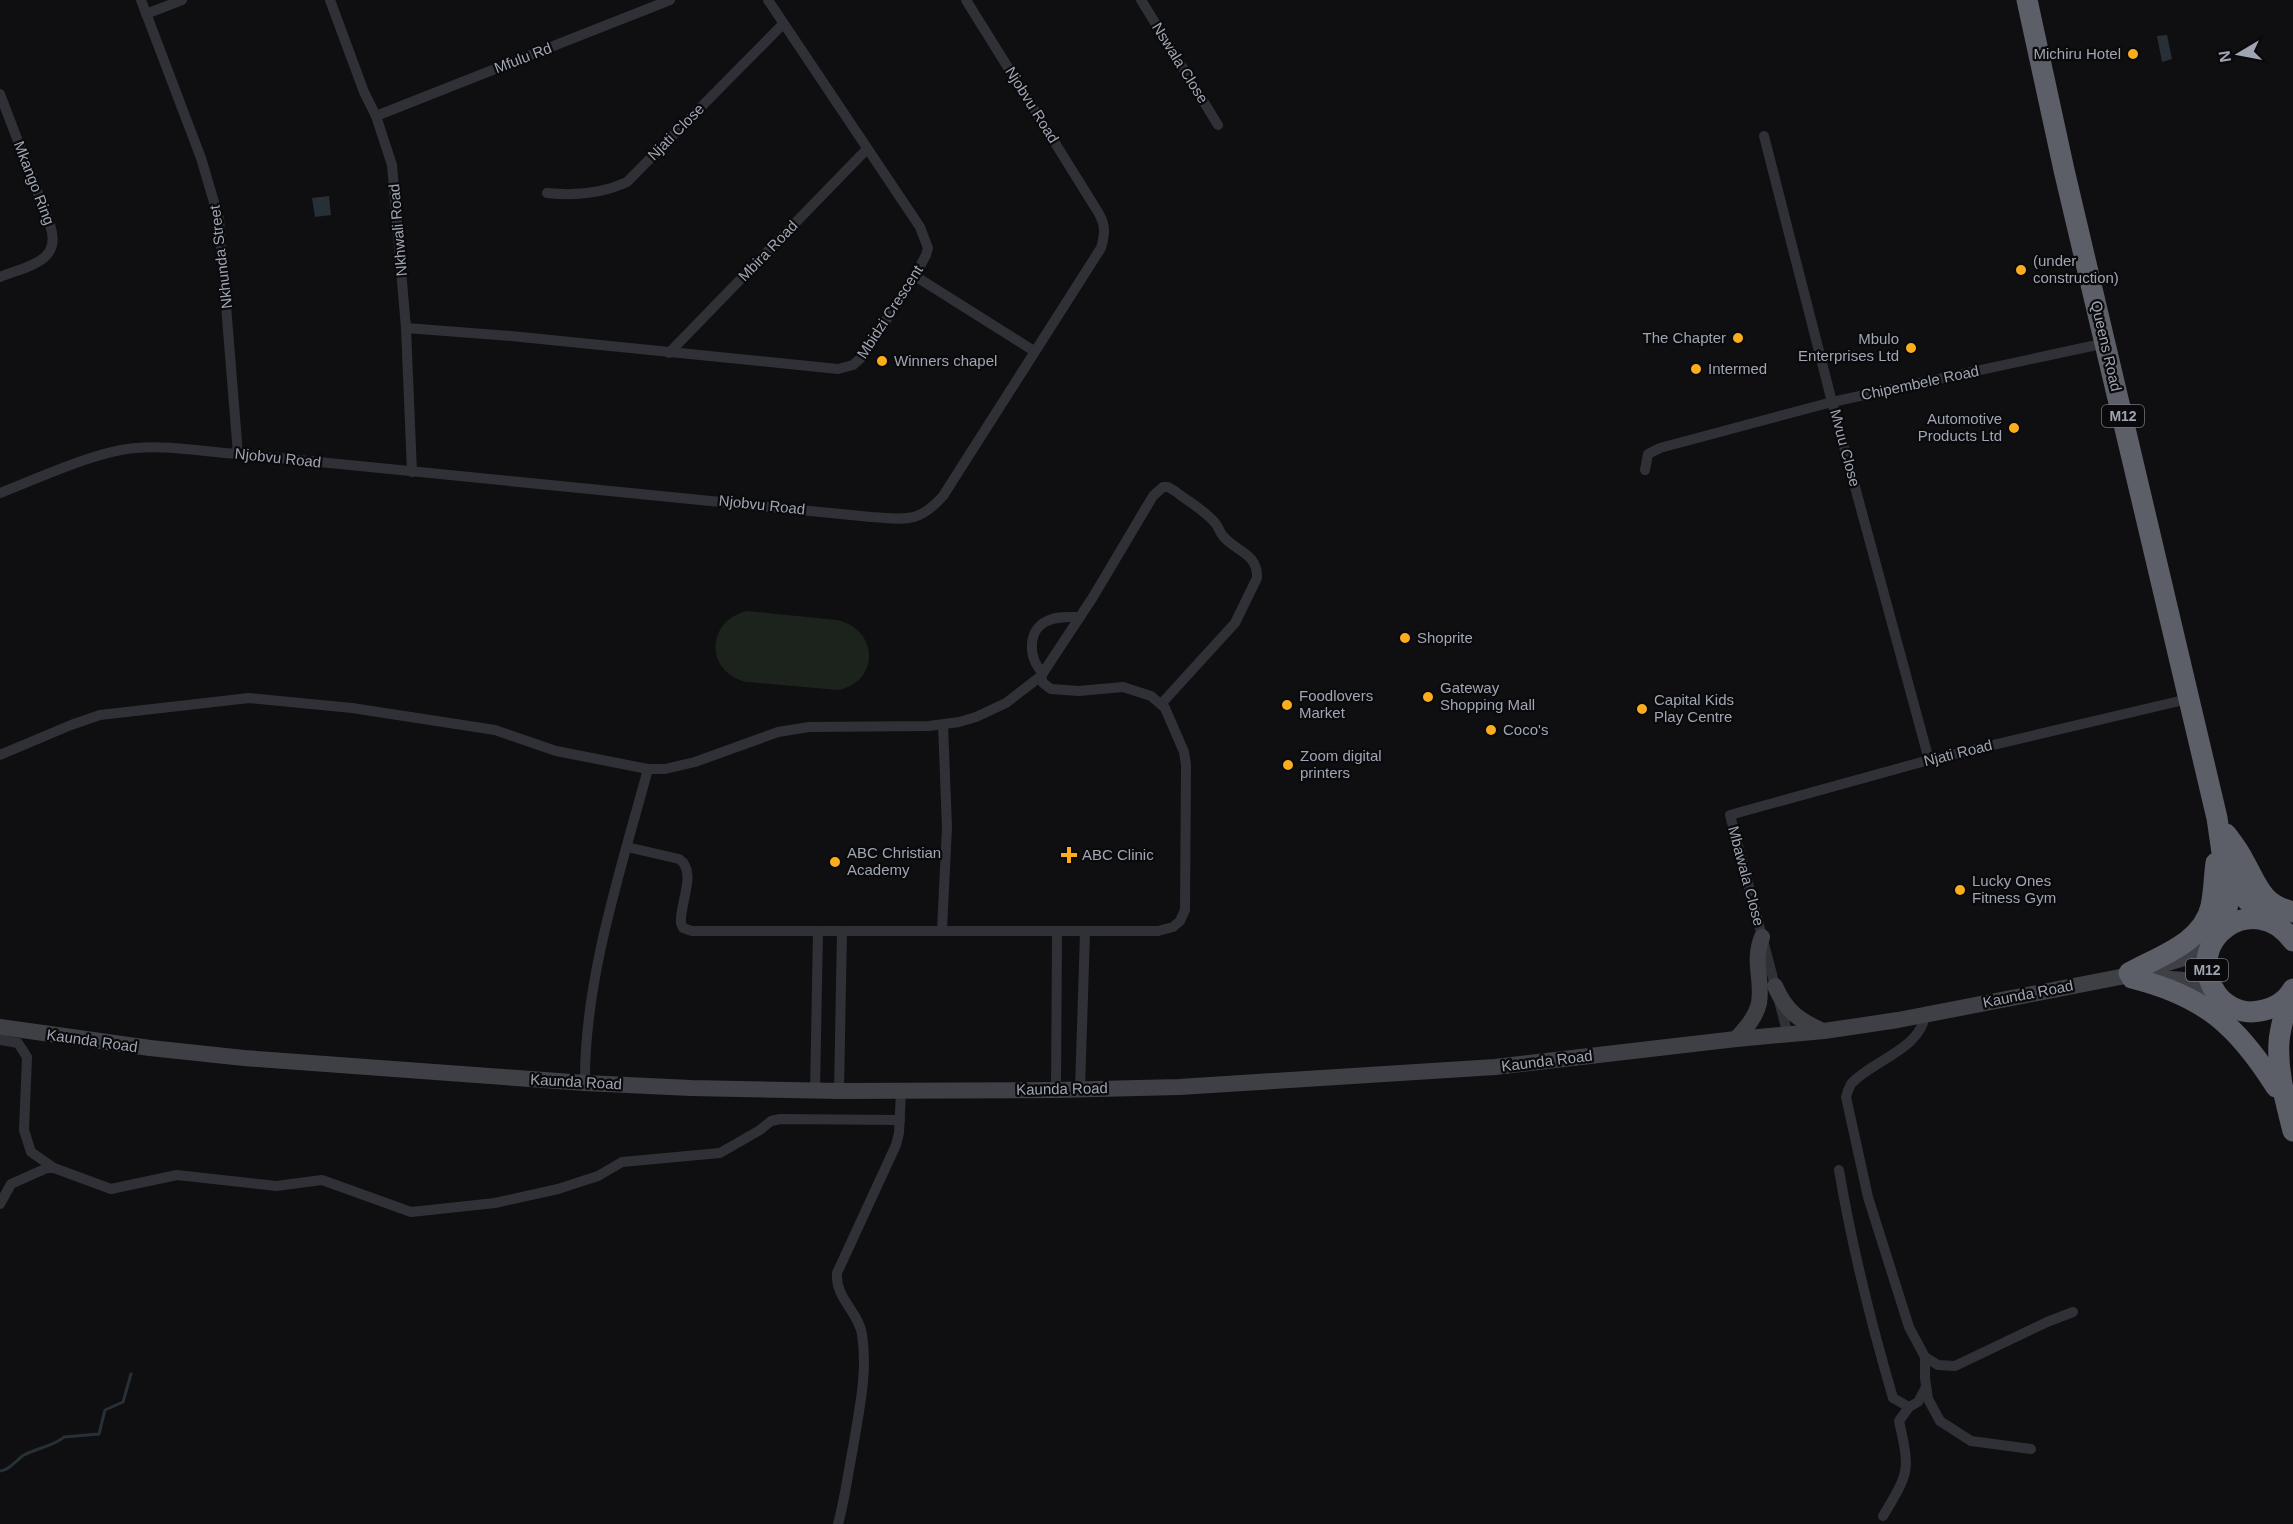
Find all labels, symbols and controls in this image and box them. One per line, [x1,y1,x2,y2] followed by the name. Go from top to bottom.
[1149,19,1212,106] street label: Nswala Close
[2209,24,2269,84] north arrow
[492,39,554,76] street label: Mfulu Rd
[2033,45,2121,62] place label: Michiru Hotel
[2126,47,2140,61] marker: Michiru Hotel
[2215,49,2234,64] text: N
[1002,63,1063,146] street label: Njobvu Road
[644,100,707,163] street label: Njati Close
[11,139,58,227] street label: Mkango Ring
[385,183,410,277] street label: Nkhwali Road
[206,203,235,310] street label: Nkhunda Street
[735,217,801,284] street label: Mbira Road
[2033,252,2119,286] place label: (under construction)
[853,261,926,361] street label: Mbidzi Crescent
[2014,263,2028,277] marker: (under construction)
[2088,299,2125,393] street label: Queens Road
[1643,329,1726,346] place label: The Chapter
[1798,330,1899,364] place label: Mbulo Enterprises Ltd
[1731,331,1745,345] marker: The Chapter
[1904,341,1918,355] marker: Mbulo Enterprises Ltd
[894,352,997,369] place label: Winners chapel
[875,354,889,368] marker: Winners chapel
[1708,360,1767,377] place label: Intermed
[1689,362,1703,376] marker: Intermed
[1859,362,1980,403] street label: Chipembele Road
[2102,405,2144,427] road number: M12
[1827,407,1864,488] street label: Mvuu Close
[1918,410,2002,444] place label: Automotive Products Ltd
[2007,421,2021,435] marker: Automotive Products Ltd
[234,445,322,470] street label: Njobvu Road
[718,492,806,517] street label: Njobvu Road
[1417,629,1473,646] place label: Shoprite
[1398,631,1412,645] marker: Shoprite
[1440,679,1535,713] place label: Gateway Shopping Mall
[1299,687,1373,721] place label: Foodlovers Market
[1421,690,1435,704] marker: Gateway Shopping Mall
[1654,691,1734,725] place label: Capital Kids Play Centre
[1280,698,1294,712] marker: Foodlovers Market
[1635,702,1649,716] marker: Capital Kids Play Centre
[1503,721,1548,738] place label: Coco's
[1484,723,1498,737] marker: Coco's
[1922,736,1994,769] street label: Njati Road
[1300,747,1382,781] place label: Zoom digital printers
[1281,758,1295,772] marker: Zoom digital printers
[1725,824,1768,928] street label: Mbawala Close
[847,844,941,878] place label: ABC Christian Academy
[1060,846,1078,864] marker: ABC Clinic
[1082,846,1154,863] place label: ABC Clinic
[828,855,842,869] marker: ABC Christian Academy
[1972,872,2056,906] place label: Lucky Ones Fitness Gym
[1953,883,1967,897] marker: Lucky Ones Fitness Gym
[2186,959,2228,981] road number: M12
[1981,976,2075,1011] street label: Kaunda Road
[45,1026,139,1055] street label: Kaunda Road
[1500,1046,1594,1075] street label: Kaunda Road
[530,1071,622,1092] street label: Kaunda Road
[1016,1079,1108,1098] street label: Kaunda Road

